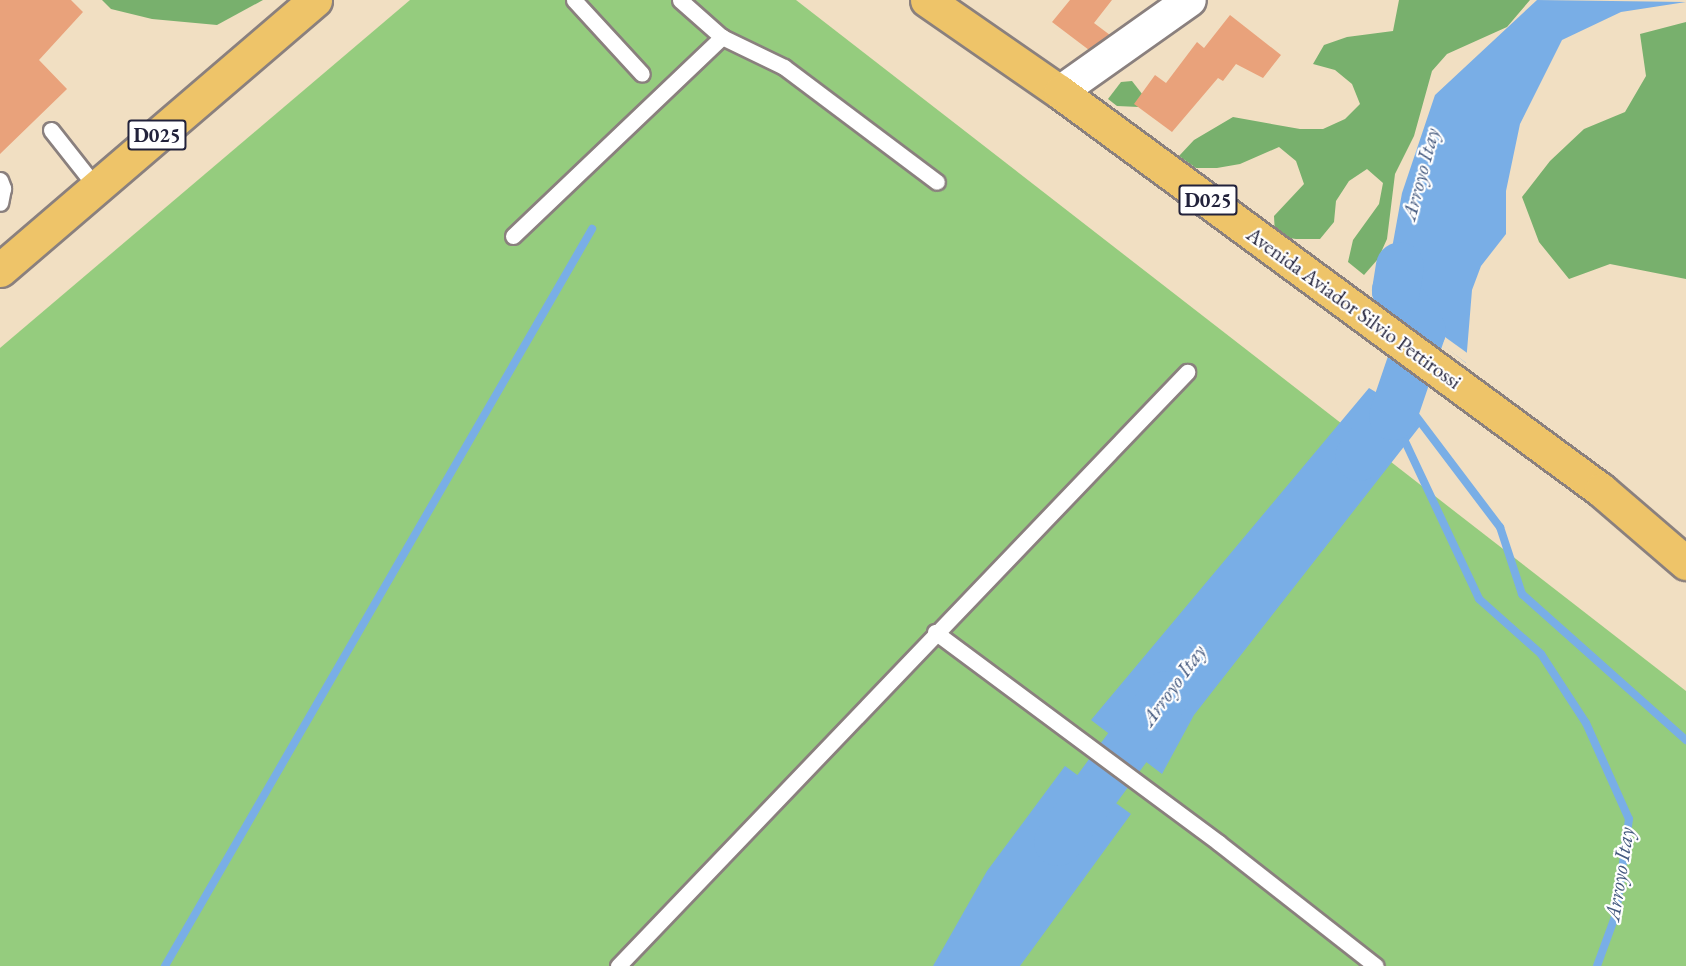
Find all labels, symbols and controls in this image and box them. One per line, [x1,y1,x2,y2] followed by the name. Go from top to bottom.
[127,118,187,152] road number: D025
[1395,125,1445,223] water label: Arroyo Itay
[1178,183,1238,217] road number: D025
[1242,222,1466,394] street label: Avenida Aviador Silvio Pettirossi
[1135,639,1211,731] water label: Arroyo Itay
[1599,825,1639,923] water label: Arroyo Itay

